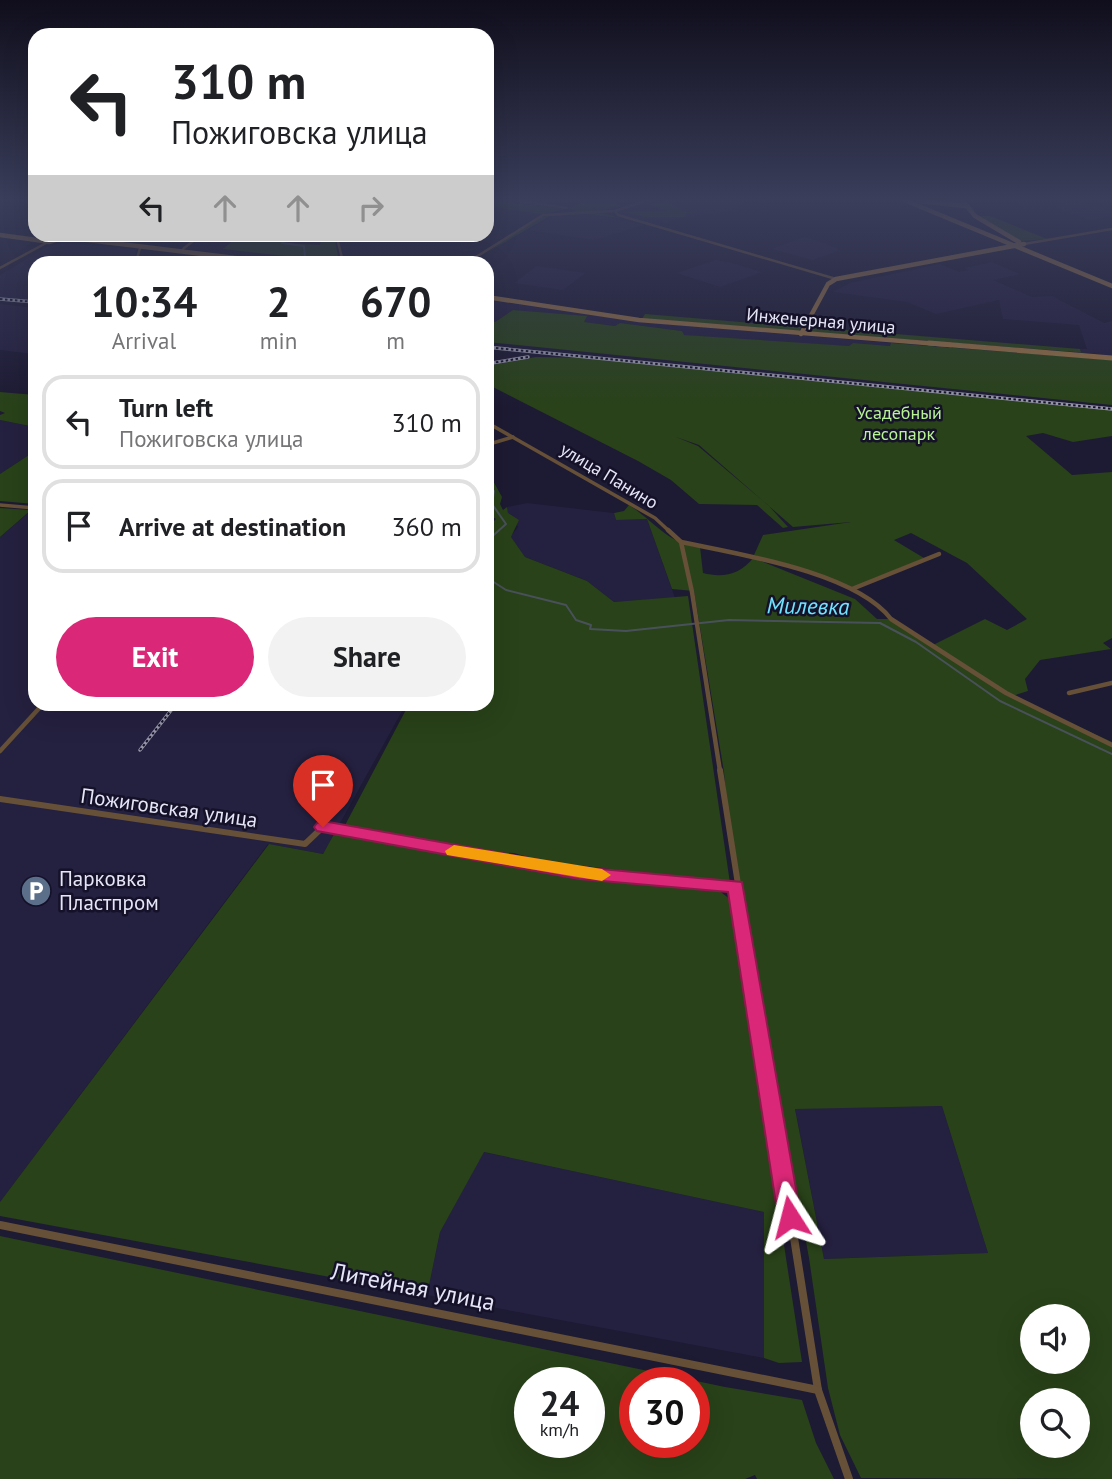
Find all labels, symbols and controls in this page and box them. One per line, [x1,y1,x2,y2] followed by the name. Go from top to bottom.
[171,49,306,113] text: 310 m
[56,56,147,147] icon: left
[171,111,428,153] text: Пожиговска улица
[133,189,171,227] icon: left
[206,189,244,227] icon: ahead
[279,189,317,227] icon: ahead
[352,189,390,227] icon: right
[91,274,197,329] text: 10:34
[267,274,290,329] text: 2
[360,274,431,329] text: 670
[746,303,896,338] street label: Инженерная улица
[112,326,176,355] text: Arrival
[260,326,297,355] text: min
[386,326,405,355] text: m
[119,391,213,424] text: Turn left
[856,401,942,445] park label: Усадебный лесопарк
[60,403,98,441] icon: left
[391,406,462,439] text: 310 m
[119,424,303,453] text: Пожиговска улица
[556,437,662,514] street label: улица Панино
[60,507,98,545] icon: arrive
[119,510,346,543] text: Arrive at destination
[391,510,462,543] text: 360 m
[766,590,850,621] water label: Милевка
[56,617,254,697] button: Exit
[268,617,466,697] button: Share
[293,755,353,827] pin
[304,766,342,804] icon: arrive
[79,782,259,833] street label: Пожиговская улица
[59,865,159,916] place label: Парковка Пластпром
[19,874,53,908] parking icon: Парковка Пластпром
[753,1180,827,1254] position arrow
[328,1255,498,1318] street label: Литейная улица
[1020,1304,1090,1458] map controls
[1020,1304,1090,1374] button: sound
[619,1367,710,1458] speed limit sign: 30
[540,1380,579,1426] text: 24
[1020,1388,1090,1458] button: search
[540,1418,579,1441] text: km/h

